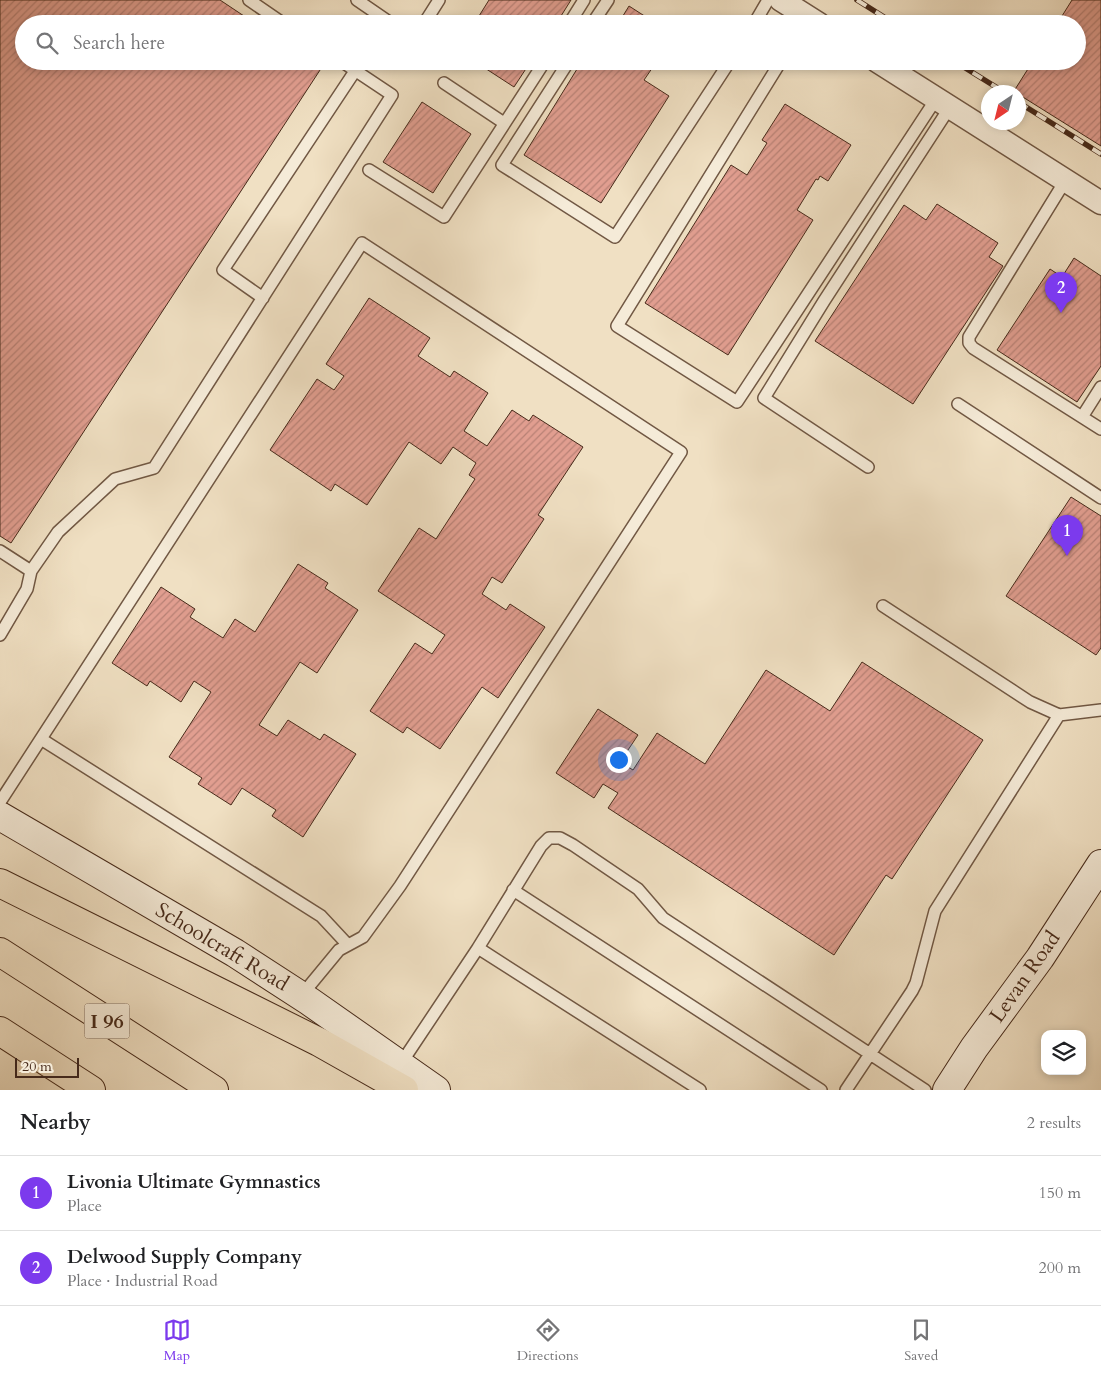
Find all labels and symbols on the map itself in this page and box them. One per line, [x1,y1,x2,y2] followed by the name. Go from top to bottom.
[981,85,1026,130] north arrow
[1045,272,1077,313] pin: 2
[1051,515,1083,556] pin: 1
[606,747,632,773] your location
[150,896,294,998] street label: Schoolcraft Road
[983,925,1067,1029] street label: Levan Road
[84,1004,130,1038] road number: I 96
[15,1055,79,1078] scale bar

